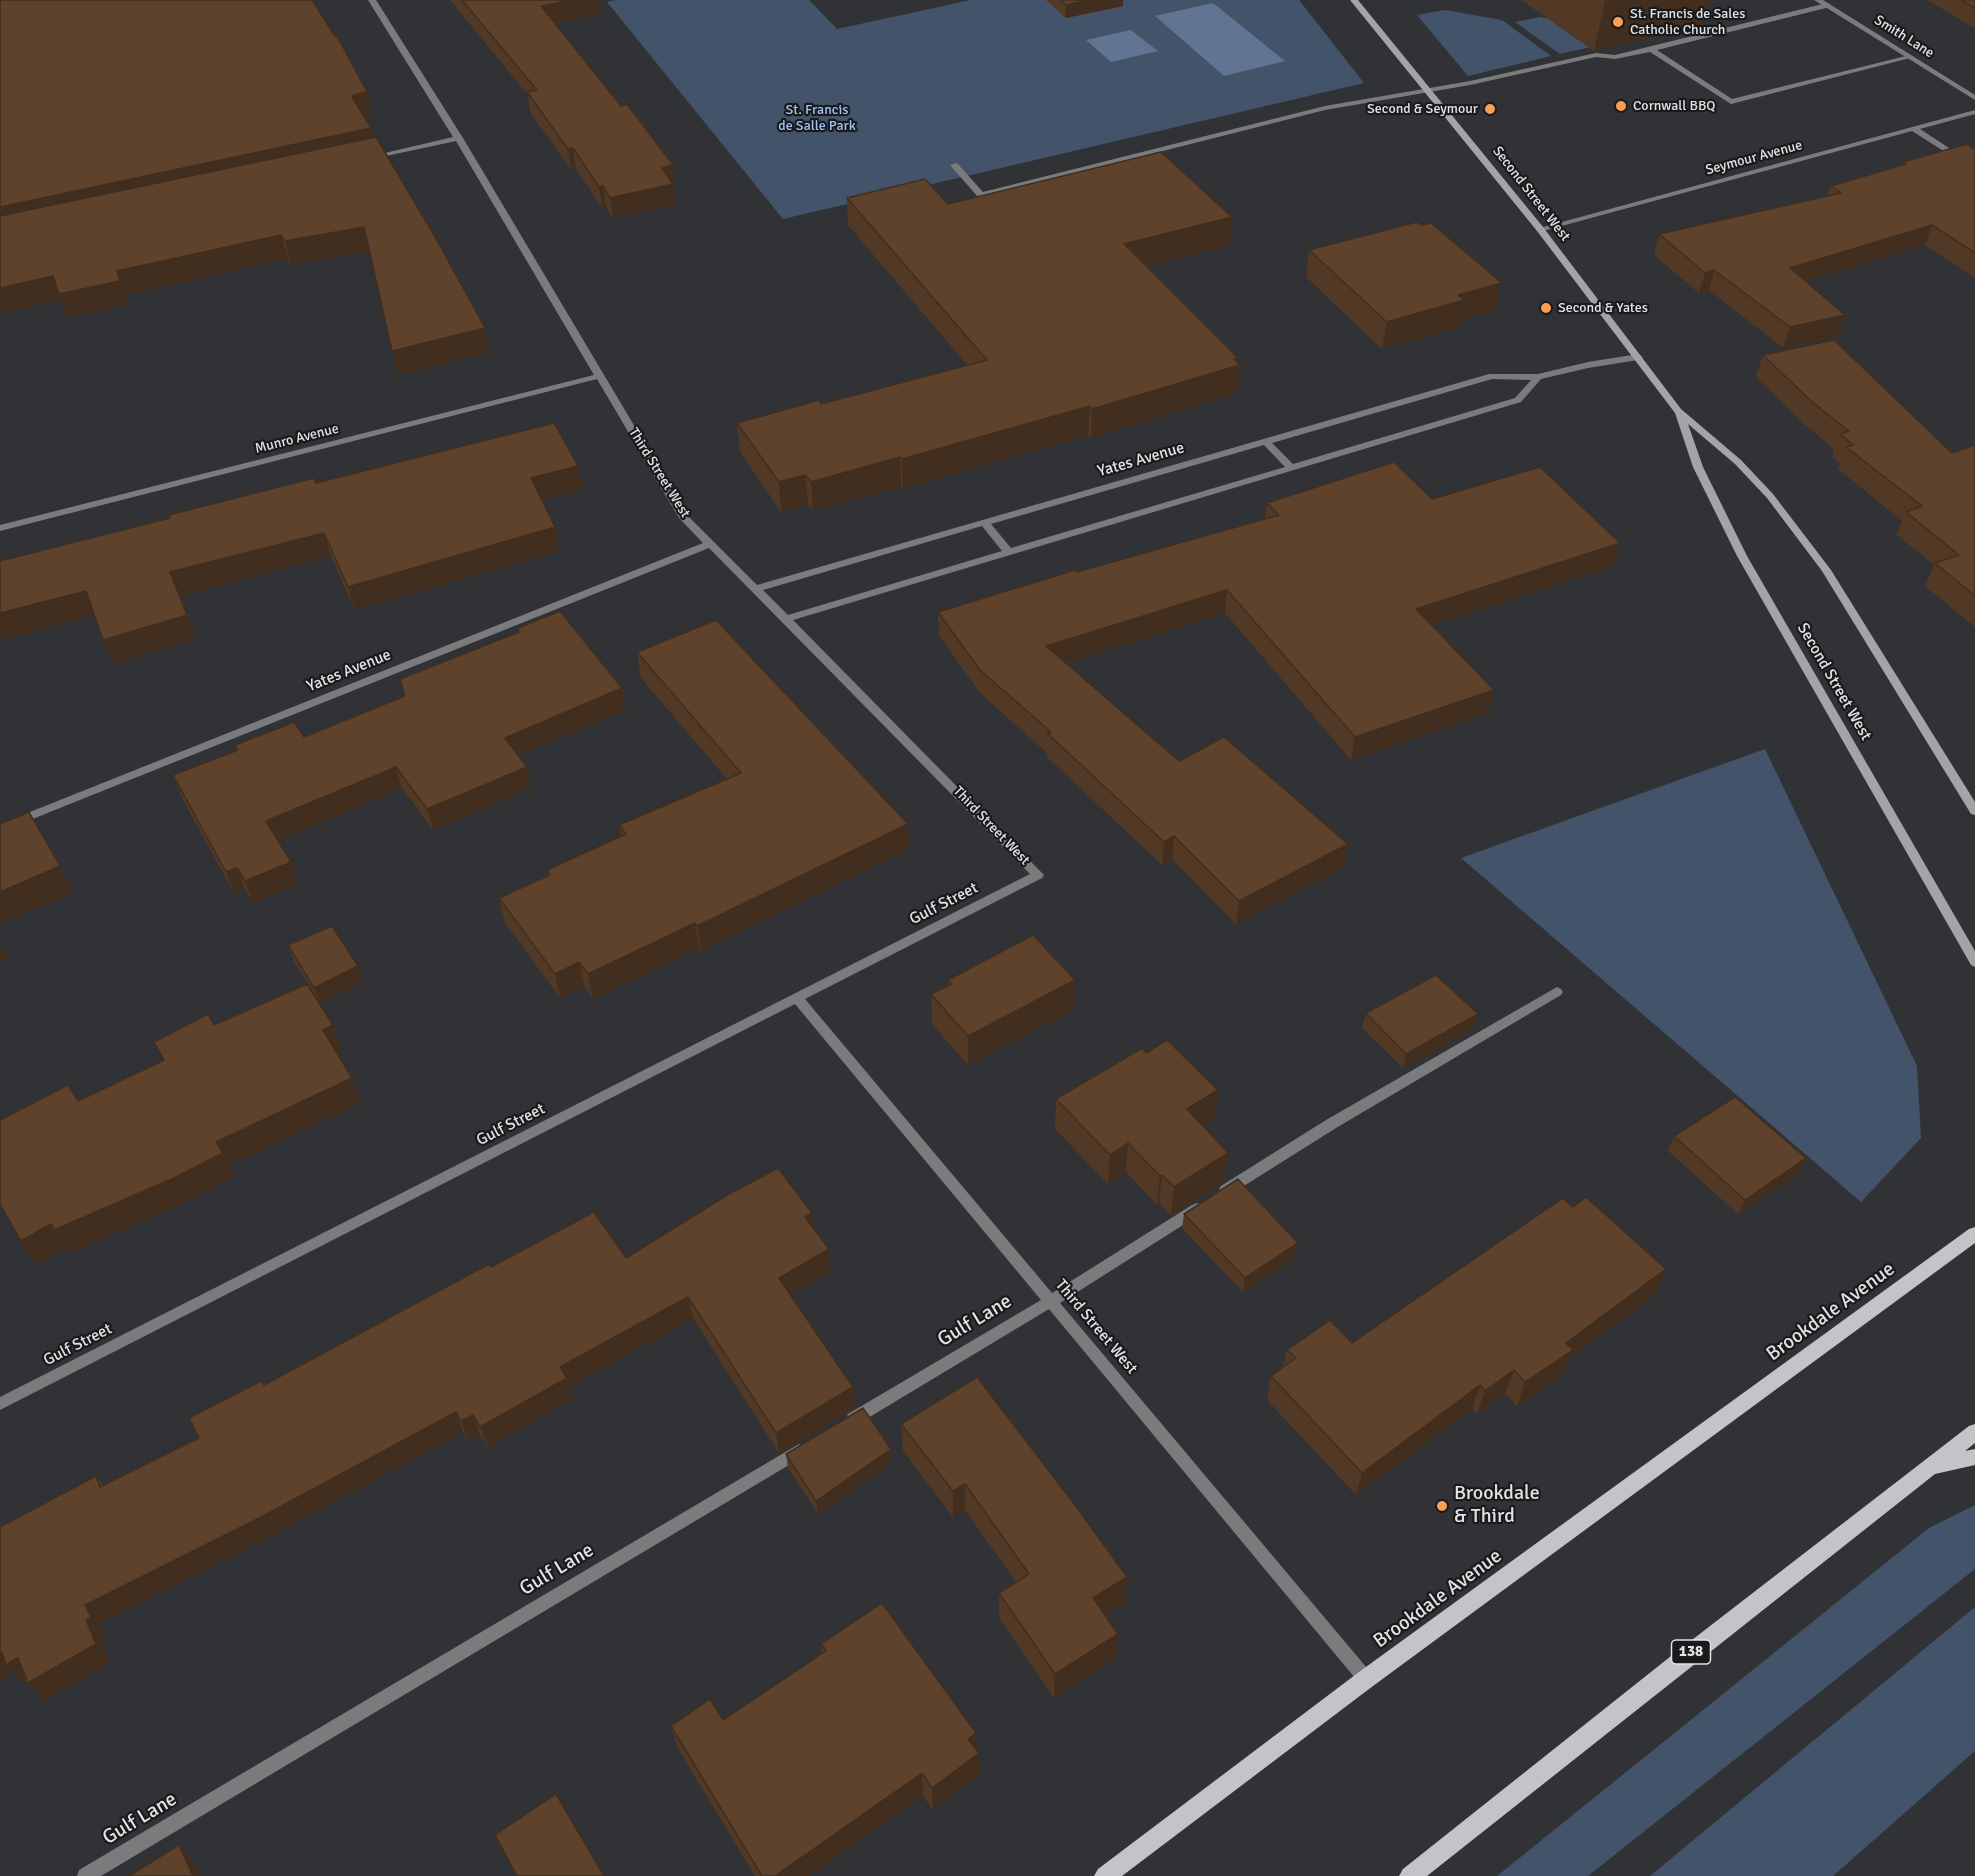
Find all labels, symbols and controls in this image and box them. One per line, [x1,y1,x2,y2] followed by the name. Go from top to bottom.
[1630,6,1745,38] place label: St. Francis de Sales Catholic Church
[1871,12,1937,62] street label: Smith Lane
[1611,15,1625,29] marker: St. Francis de Sales Catholic Church
[1633,98,1715,114] place label: Cornwall BBQ
[1614,99,1628,113] marker: Cornwall BBQ
[1367,101,1478,117] place label: Second & Seymour
[778,102,856,134] park label: St. Francis de Salle Park
[1483,102,1497,116] marker: Second & Seymour
[1704,137,1804,179] street label: Seymour Avenue
[1489,143,1573,245] street label: Second Street West
[1558,300,1648,316] place label: Second & Yates
[1539,301,1553,315] marker: Second & Yates
[253,420,341,458] street label: Munro Avenue
[625,425,693,521] street label: Third Street West
[1095,438,1187,482] street label: Yates Avenue
[1793,620,1875,744] street label: Second Street West
[304,645,394,697] street label: Yates Avenue
[949,783,1033,869] street label: Third Street West
[907,879,981,929] street label: Gulf Street
[474,1100,548,1150] street label: Gulf Street
[1762,1257,1900,1367] street label: Brookdale Avenue
[1051,1276,1141,1378] street label: Third Street West
[934,1290,1016,1352] street label: Gulf Lane
[41,1320,115,1370] street label: Gulf Street
[1454,1482,1540,1529] place label: Brookdale & Third
[1435,1499,1449,1513] marker: Brookdale & Third
[516,1539,598,1601] street label: Gulf Lane
[1369,1544,1507,1654] street label: Brookdale Avenue
[1672,1640,1710,1664] road number: 138
[99,1788,181,1850] street label: Gulf Lane

